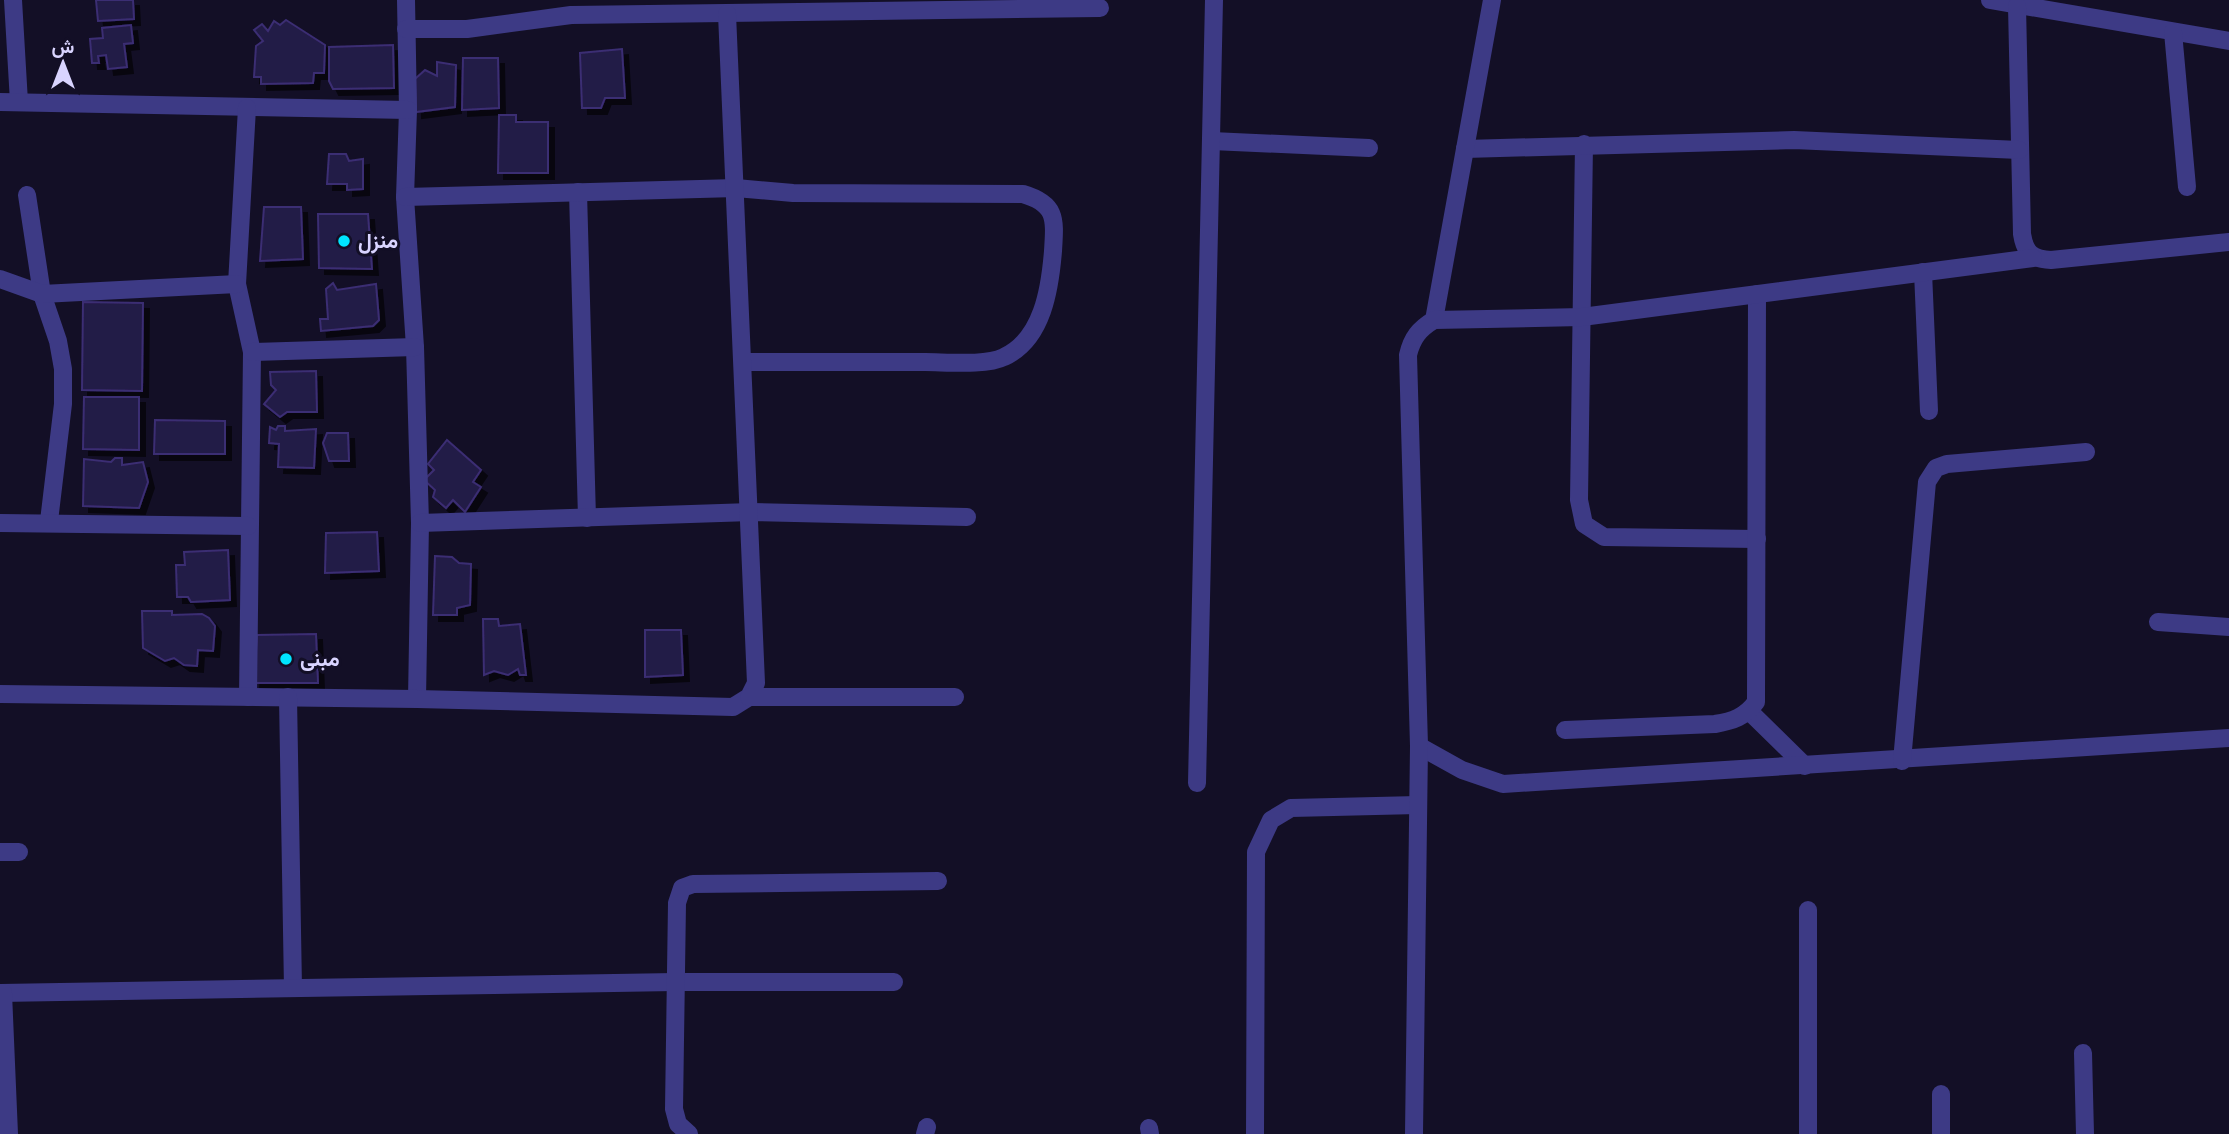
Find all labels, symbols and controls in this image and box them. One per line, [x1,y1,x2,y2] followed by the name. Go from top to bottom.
[28,28,98,98] north arrow
[52,35,75,58] text: ش
[358,228,398,254] place label: منزل
[336,233,352,249] marker: منزل
[300,646,340,671] place label: مبنى
[278,651,294,667] marker: مبنى

